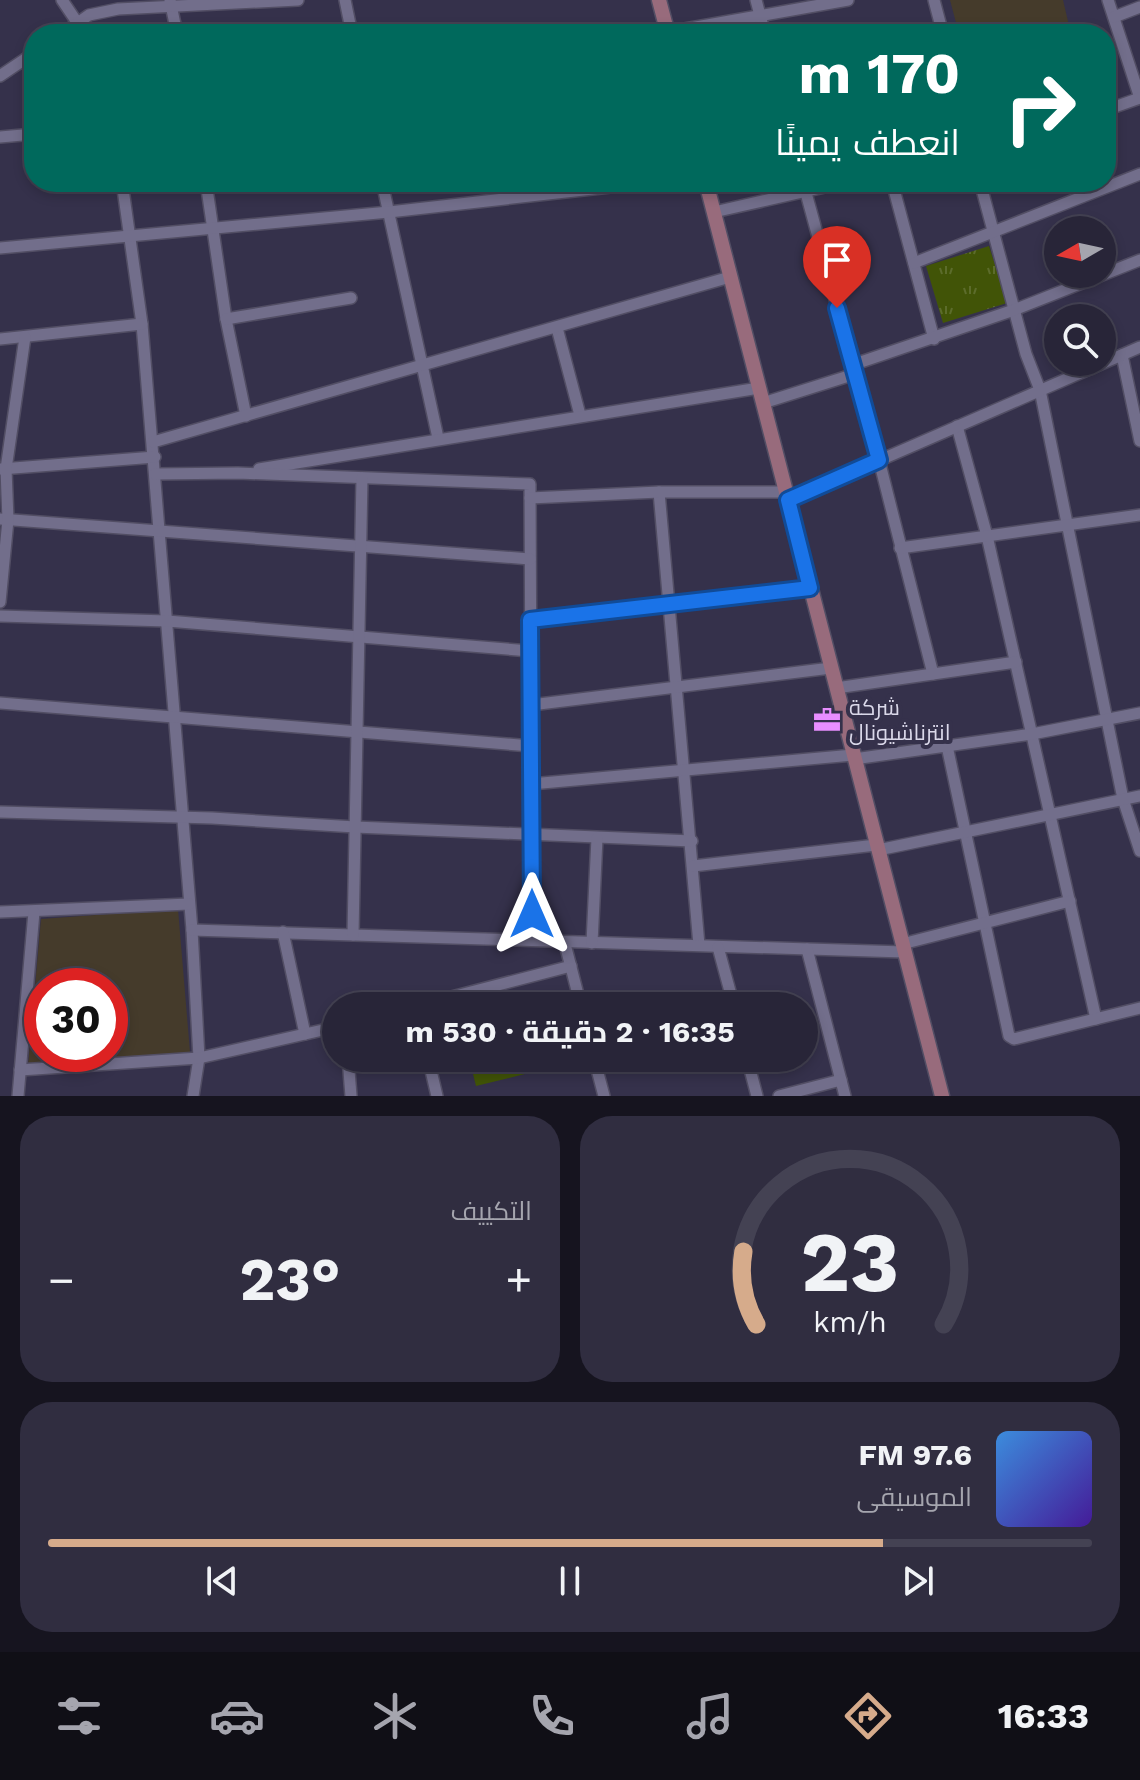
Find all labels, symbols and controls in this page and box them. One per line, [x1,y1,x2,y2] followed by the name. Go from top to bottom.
[798,41,960,107] text: 170 m
[988,56,1092,160] icon: right
[775,122,960,164] text: انعطف يمينًا
[1044,216,1116,288] north arrow
[1044,216,1116,376] map controls
[803,226,871,308] pin
[815,238,859,282] icon: arrive
[1044,304,1116,376] button: search
[849,695,951,745] place label: شركة انترناشيونال
[812,705,842,735] office icon: شركة انترناشيونال
[490,872,574,956] position arrow
[24,968,128,1072] speed limit sign: 30
[405,1014,735,1049] text: 16:35 · 2 دقيقة · 530 m
[450,1196,532,1226] text: التكييف
[801,1214,899,1311] text: 23
[239,1244,341,1315] text: 23°
[48,1254,75,1306] text: −
[505,1254,532,1306] text: +
[813,1305,887,1339] text: km/h
[858,1437,972,1472] text: 97.6 FM
[857,1482,972,1512] text: الموسيقى
[200,1559,244,1603] icon: previous
[548,1559,592,1603] icon: pause
[896,1559,940,1603] icon: next
[51,1688,107,1744] icon: filters
[209,1688,265,1744] icon: car
[367,1688,423,1744] icon: climate
[524,1688,580,1744] icon: phone
[682,1688,738,1744] icon: music
[840,1688,896,1744] icon: directions
[998,1695,1089,1737] text: 16:33

